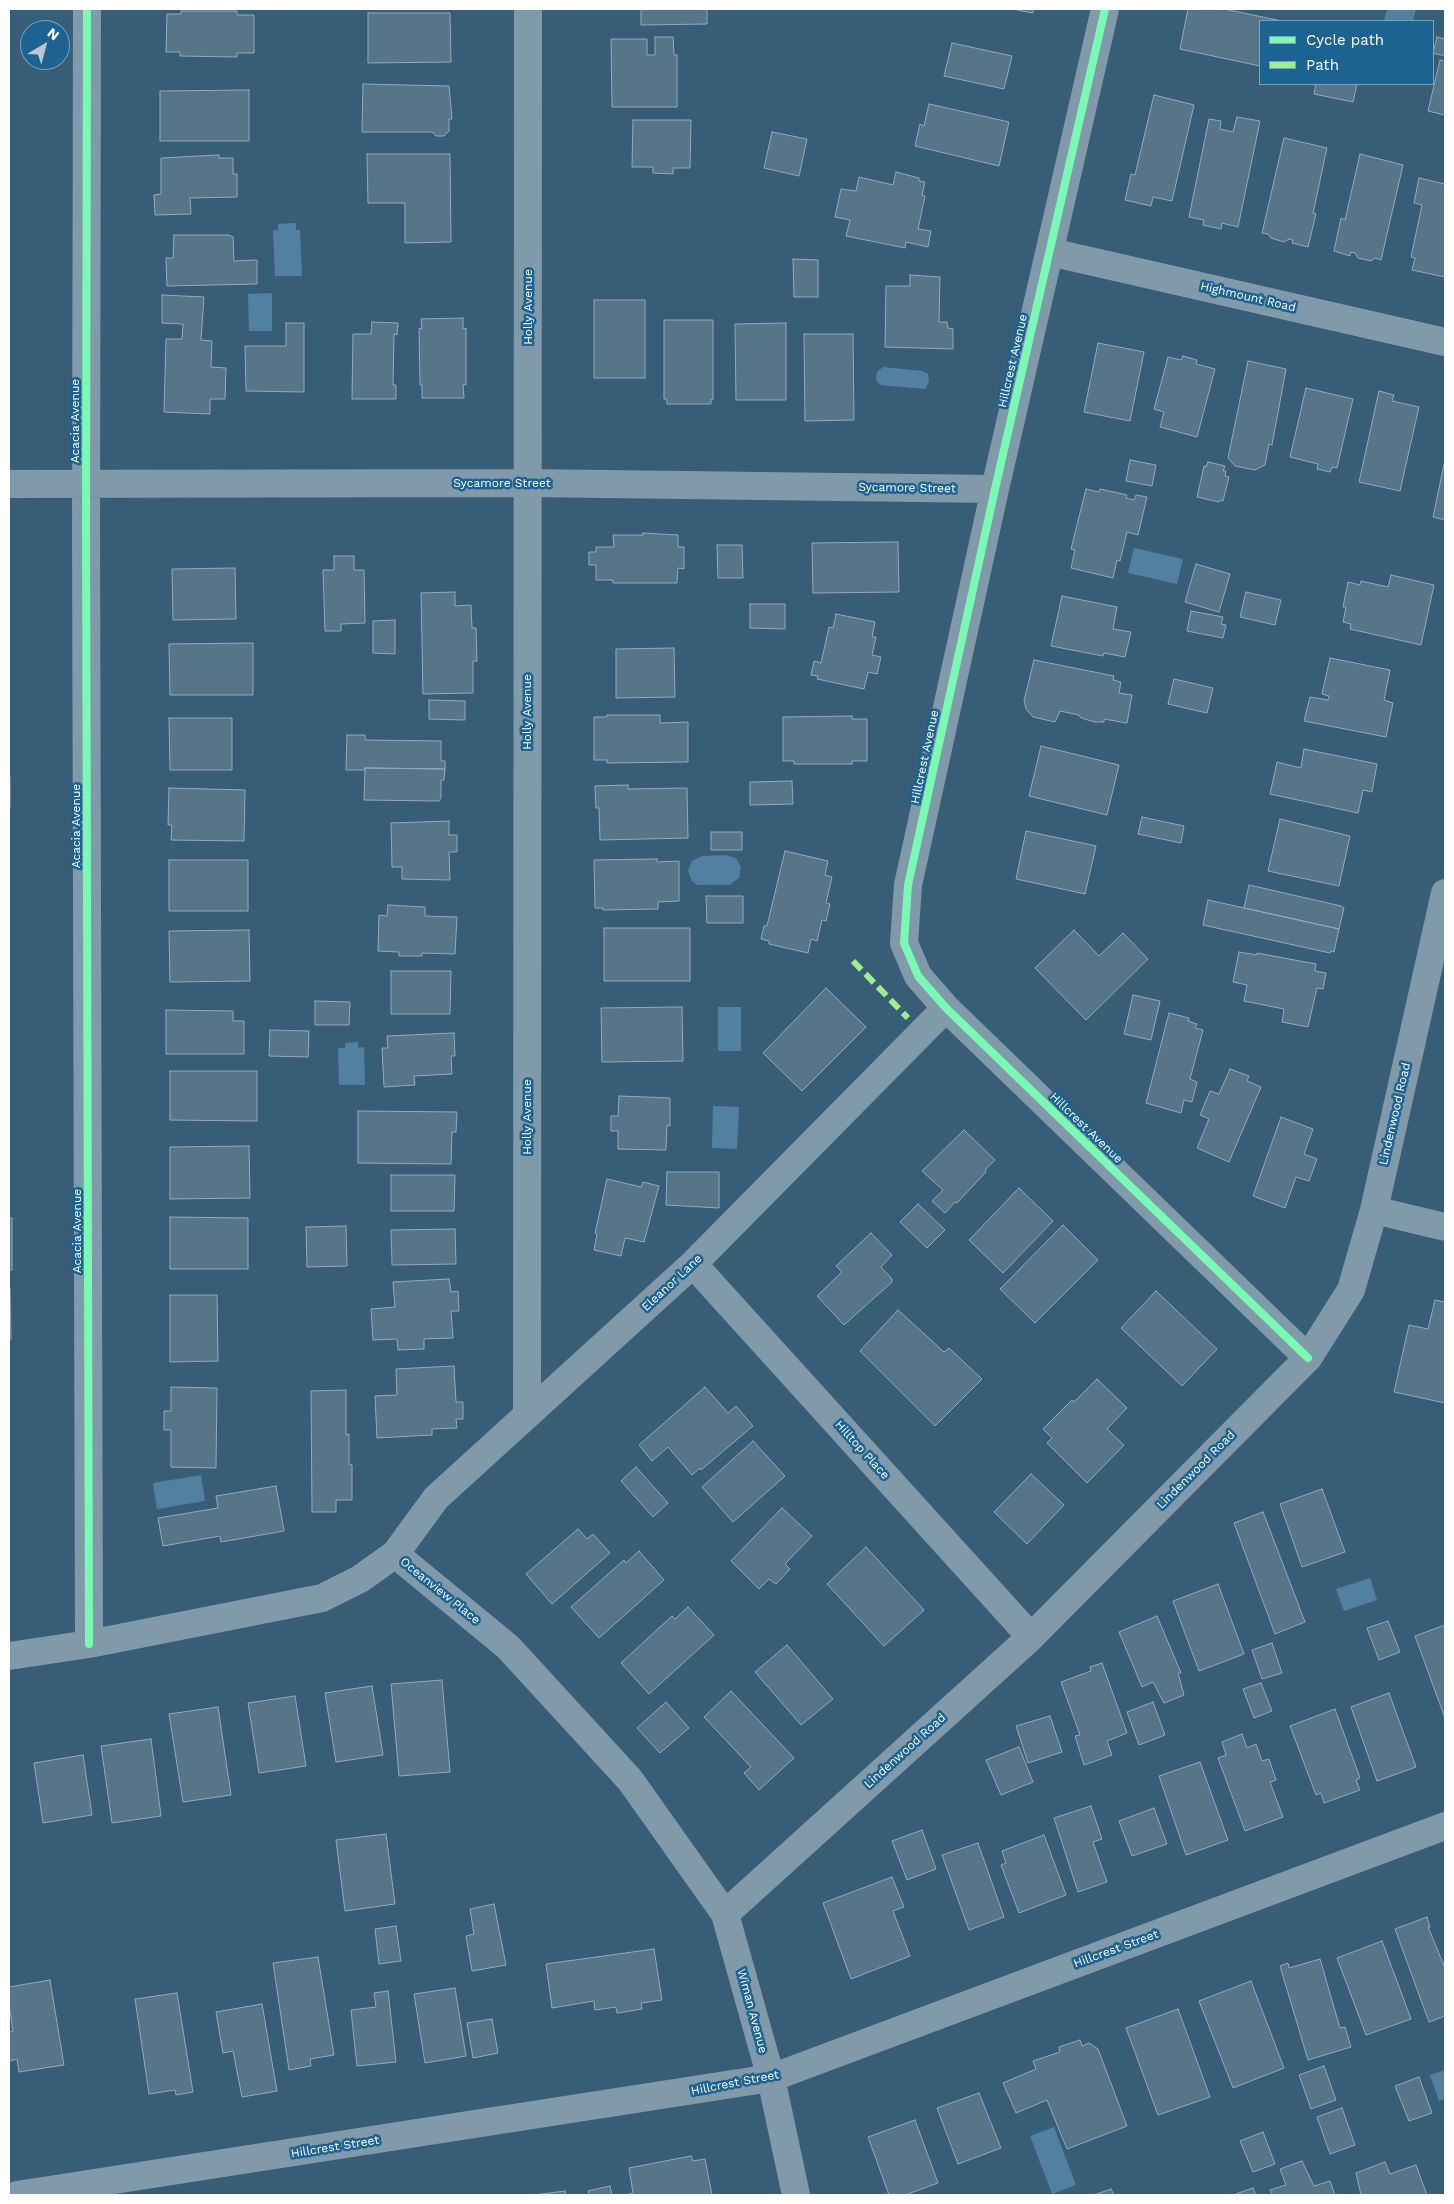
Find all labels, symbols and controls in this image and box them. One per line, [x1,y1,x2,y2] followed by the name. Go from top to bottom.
[20,20,70,70] north arrow
[1259,20,1434,85] legend
[44,24,62,43] text: N
[1306,31,1384,49] text: Cycle path
[1306,56,1339,74] text: Path
[521,269,535,345] street label: Holly Avenue
[1199,279,1297,315] street label: Highmount Road
[995,313,1031,409] street label: Hillcrest Avenue
[68,379,82,463] street label: Acacia Avenue
[453,476,551,490] street label: Sycamore Street
[858,480,956,496] street label: Sycamore Street
[520,674,534,750] street label: Holly Avenue
[908,709,942,805] street label: Hillcrest Avenue
[69,784,83,868] street label: Acacia Avenue
[1376,1061,1414,1167] street label: Lindenwood Road
[520,1079,534,1155] street label: Holly Avenue
[1047,1090,1125,1166] street label: Hillcrest Avenue
[70,1189,84,1273] street label: Acacia Avenue
[639,1251,705,1315] street label: Eleanor Lane
[832,1418,892,1482] street label: Hilltop Place
[1154,1428,1238,1512] street label: Lindenwood Road
[397,1554,483,1628] street label: Oceanview Place
[861,1711,949,1791] street label: Lindenwood Road
[1072,1927,1160,1971] street label: Hillcrest Street
[734,1967,770,2055] street label: Wiman Avenue
[690,2067,780,2099] street label: Hillcrest Street
[290,2133,380,2161] street label: Hillcrest Street

